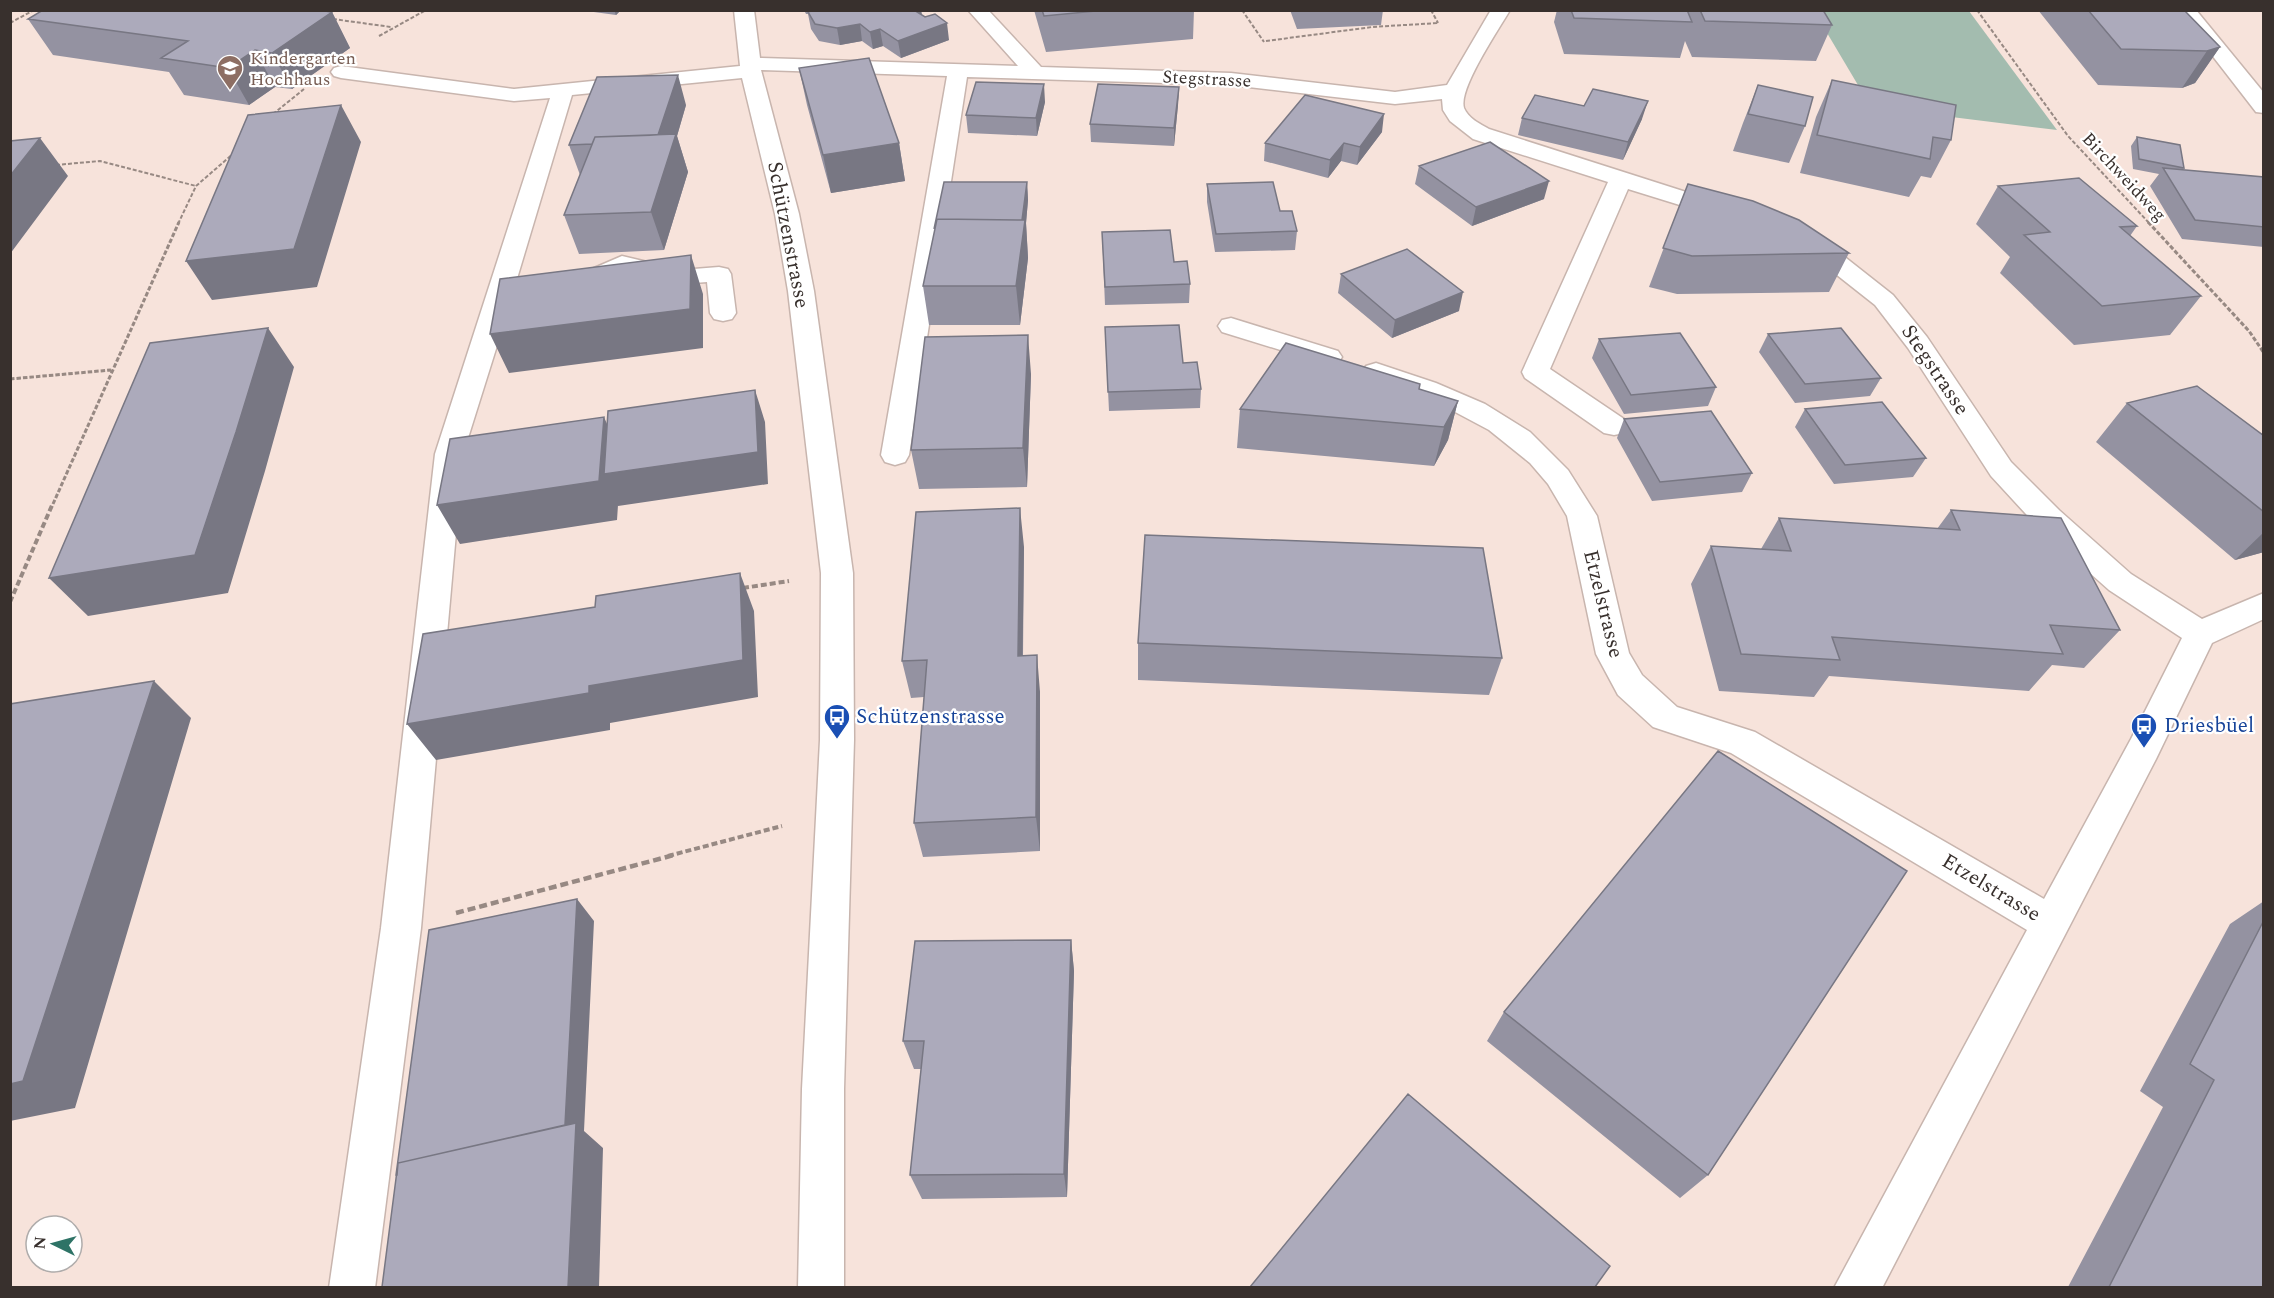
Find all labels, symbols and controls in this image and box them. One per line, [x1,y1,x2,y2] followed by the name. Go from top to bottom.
[250,45,356,93] place label: Kindergarten Hochhaus
[215,53,245,91] school or university icon: Kindergarten Hochhaus
[1162,63,1252,95] street label: Stegstrasse
[2075,126,2173,228] street label: Birchweidweg
[758,159,818,311] street label: Schützenstrasse
[1893,318,1977,422] street label: Stegstrasse
[1574,546,1632,662] street label: Etzelstrasse
[856,701,1005,733] place label: Schützenstrasse
[822,702,852,740] bus stop icon: Schützenstrasse
[2164,710,2254,742] place label: Driesbüel
[2129,711,2159,749] bus stop icon: Driesbüel
[1935,846,2047,930] street label: Etzelstrasse
[24,1214,84,1274] north arrow
[28,1235,53,1250] text: N

